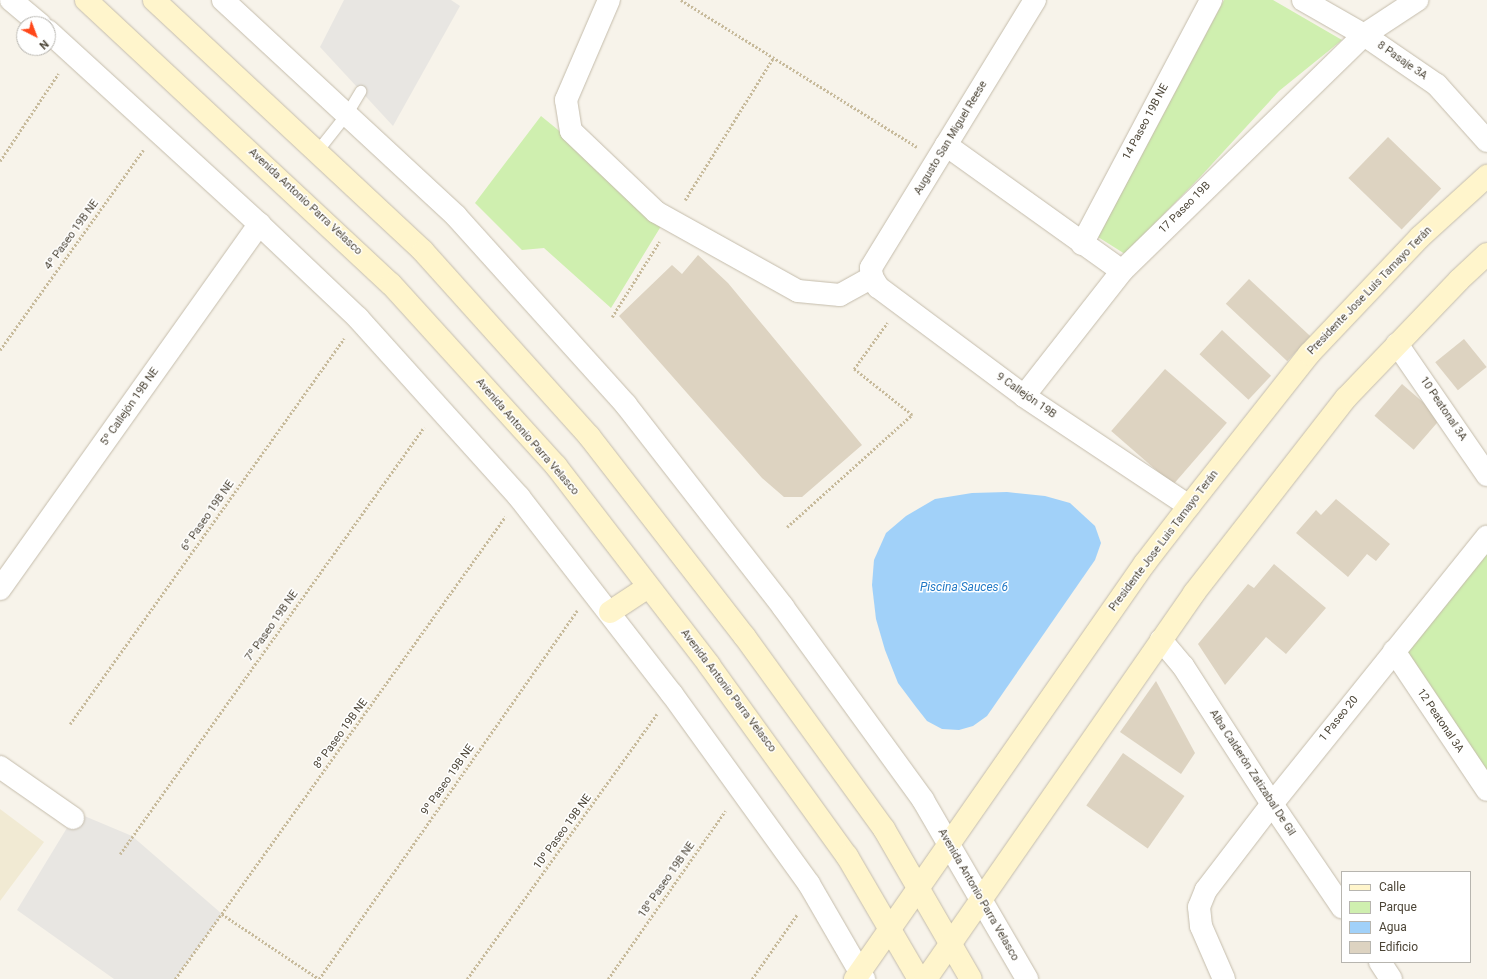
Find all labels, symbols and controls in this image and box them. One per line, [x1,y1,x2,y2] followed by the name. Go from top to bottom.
[16,16,56,56] north arrow
[36,37,51,52] text: N
[1374,39,1430,83] street label: 8 Pasaje 3A
[912,79,990,197] street label: Augusto San Miguel Reese
[1120,82,1172,162] street label: 14 Paseo 19B NE
[246,146,364,258] street label: Avenida Antonio Parra Velasco
[1156,179,1214,237] street label: 17 Paseo 19B
[42,197,102,273] street label: 4º Paseo 19B NE
[1305,224,1435,358] street label: Presidente Jose Luis Tamayo Terán
[98,366,162,448] street label: 5º Callejón 19B NE
[993,370,1059,422] street label: 9 Callejón 19B
[1417,374,1469,444] street label: 10 Peatonal 3A
[473,376,581,498] street label: Avenida Antonio Parra Velasco
[1107,468,1221,614] street label: Presidente Jose Luis Tamayo Terán
[179,478,237,554] street label: 6º Paseo 19B NE
[920,581,1008,595] water label: Piscina Sauces 6
[243,588,301,664] street label: 7º Paseo 19B NE
[678,627,778,755] street label: Avenida Antonio Parra Velasco
[1414,686,1466,756] street label: 12 Peatonal 3A
[1317,694,1361,744] street label: 1 Paseo 20
[311,696,371,772] street label: 8º Paseo 19B NE
[1206,707,1298,839] street label: Alba Calderón Zatizabal De Gil
[419,742,477,818] street label: 9º Paseo 19B NE
[531,792,595,872] street label: 10º Paseo 19B NE
[935,827,1021,963] street label: Avenida Antonio Parra Velasco
[636,840,698,920] street label: 18º Paseo 19B NE
[1341,871,1471,963] legend
[1379,880,1406,894] text: Calle
[1379,900,1417,914] text: Parque
[1379,920,1407,934] text: Agua
[1379,940,1418,954] text: Edificio

